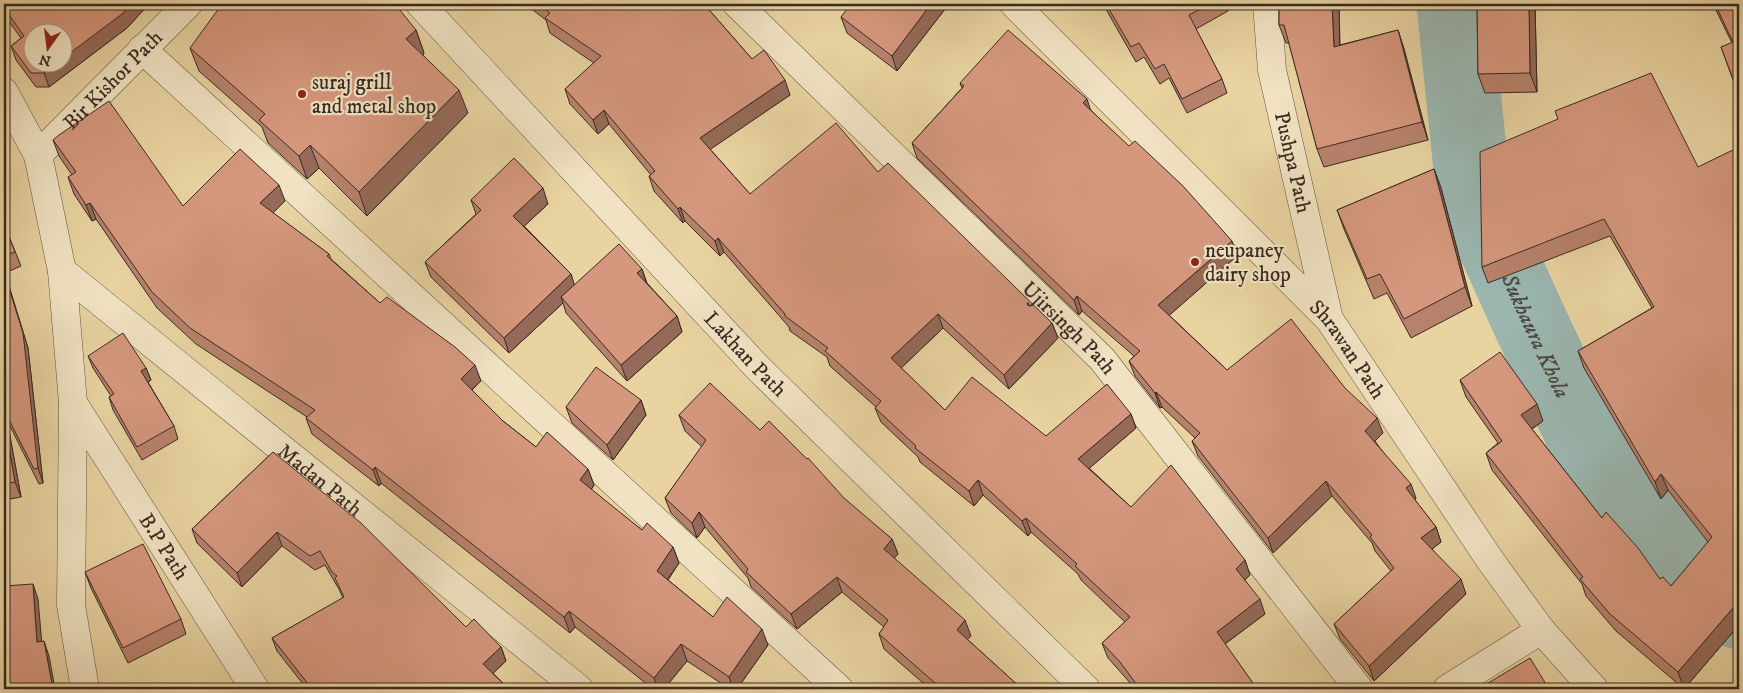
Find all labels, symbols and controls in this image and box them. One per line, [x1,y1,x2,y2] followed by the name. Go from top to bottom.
[22,22,72,72] north arrow
[58,25,169,136] street label: Bir Kishor Path
[37,49,53,70] text: N
[312,70,436,120] place label: suraj grill and metal shop
[296,88,308,100] marker: suraj grill and metal shop
[1268,109,1316,216] street label: Pushpa Path
[1205,238,1291,288] place label: neupaney dairy shop
[1189,256,1201,268] marker: neupaney dairy shop
[1494,269,1576,403] water label: Sukhaura Khola
[1016,276,1121,380] street label: Ujirsingh Path
[1303,295,1391,404] street label: Shrawan Path
[698,306,792,403] street label: Lakhan Path
[272,438,367,523] street label: Madan Path
[133,509,194,585] street label: B.P Path

